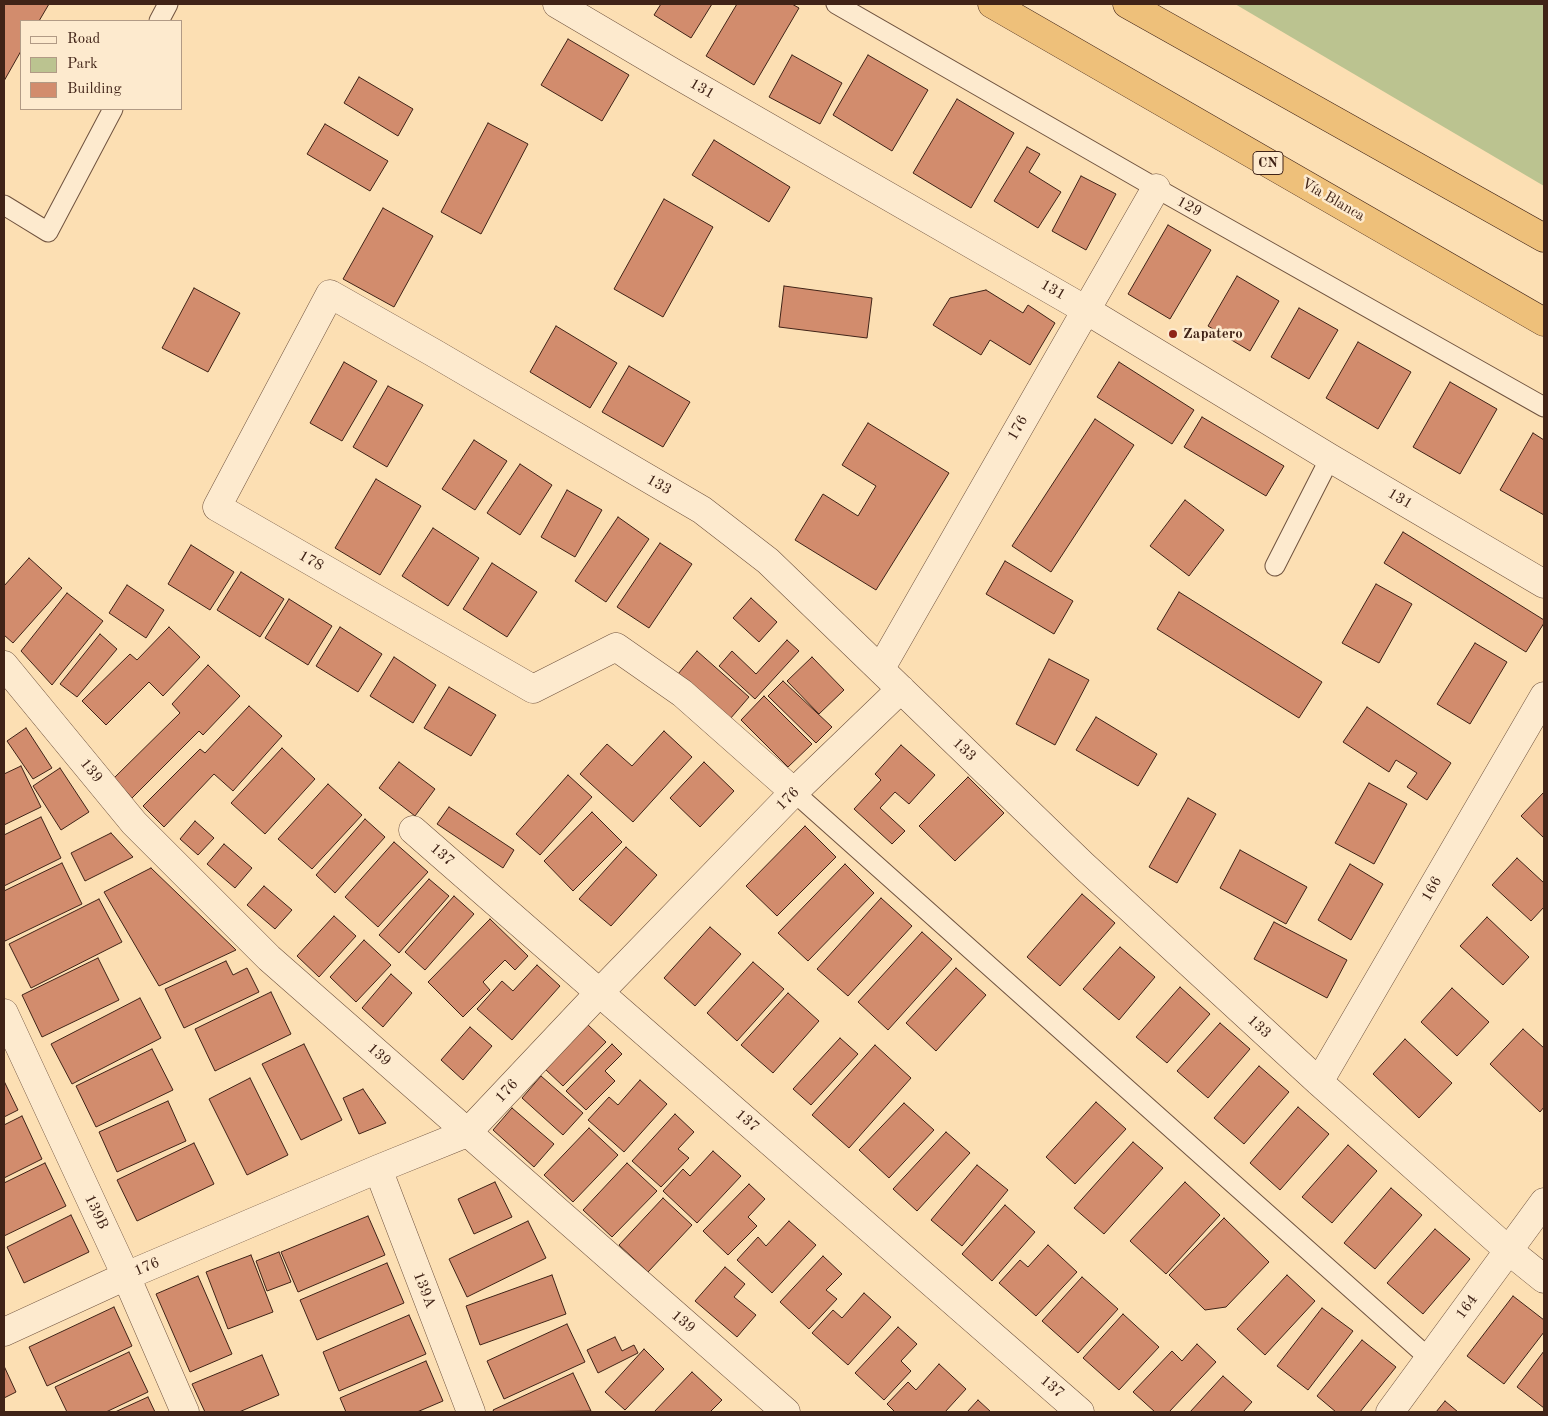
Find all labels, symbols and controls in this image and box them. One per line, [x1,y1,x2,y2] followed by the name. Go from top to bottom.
[20,20,182,110] legend
[67,32,100,47] text: Road
[67,57,98,72] text: Park
[686,75,718,103] street label: 131
[67,82,122,97] text: Building
[1253,152,1283,174] road number: CN
[1298,175,1368,225] street label: Vía Blanca
[1173,193,1205,221] street label: 129
[1037,276,1069,304] street label: 131
[1183,325,1243,343] place label: Zapatero
[1167,328,1179,340] marker: Zapatero
[1004,412,1032,444] street label: 176
[643,471,675,499] street label: 133
[1384,485,1416,513] street label: 131
[295,547,327,575] street label: 178
[948,734,980,766] street label: 133
[76,755,106,787] street label: 139
[772,783,804,815] street label: 176
[426,840,458,870] street label: 137
[1418,873,1446,905] street label: 166
[1243,1012,1275,1042] street label: 133
[363,1040,395,1070] street label: 139
[492,1075,522,1107] street label: 176
[731,1106,763,1136] street label: 137
[80,1192,112,1232] street label: 139B
[131,1254,163,1280] street label: 176
[409,1269,439,1311] street label: 139A
[1452,1291,1482,1323] street label: 164
[667,1307,699,1337] street label: 139
[1036,1372,1068,1402] street label: 137

